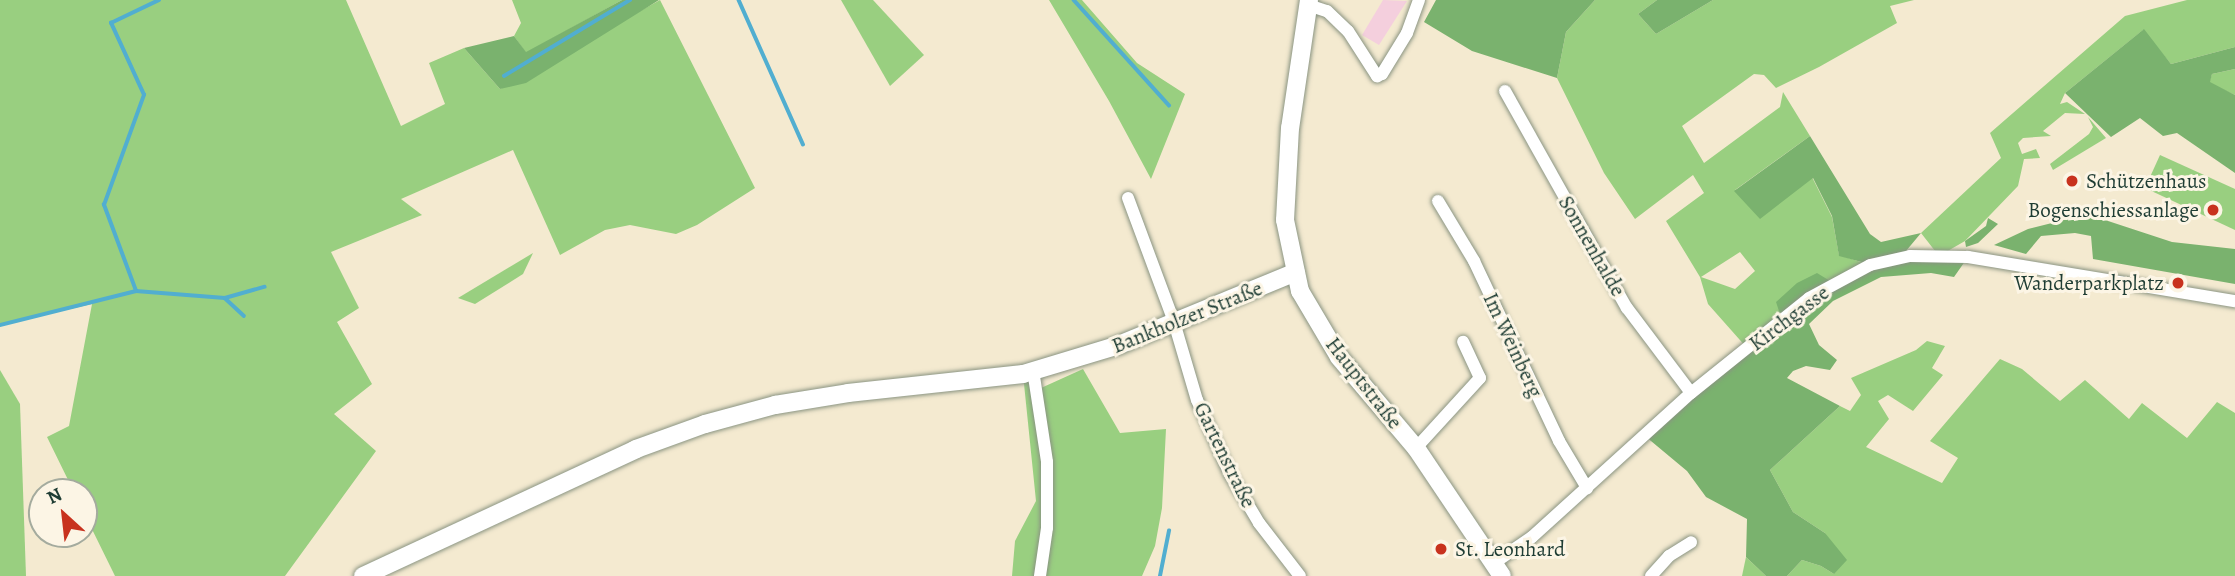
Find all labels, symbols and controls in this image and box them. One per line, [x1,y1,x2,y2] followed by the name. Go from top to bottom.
[2086,168,2206,194] place label: Schützenhaus
[2064,173,2080,189] marker: Schützenhaus
[1553,191,1631,301] street label: Sonnenhalde
[2028,197,2199,223] place label: Bogenschiessanlage
[2205,202,2221,218] marker: Bogenschiessanlage
[2014,270,2164,296] place label: Wanderparkplatz
[1108,275,1266,359] street label: Bankholzer Straße
[2170,275,2186,291] marker: Wanderparkplatz
[1744,280,1834,356] street label: Kirchgasse
[1478,289,1548,401] street label: Im Weinberg
[1320,332,1408,434] street label: Hauptstraße
[1189,398,1261,512] street label: Gartenstraße
[28,478,98,548] north arrow
[42,481,66,511] text: N
[1455,536,1566,562] place label: St. Leonhard
[1433,541,1449,557] marker: St. Leonhard

